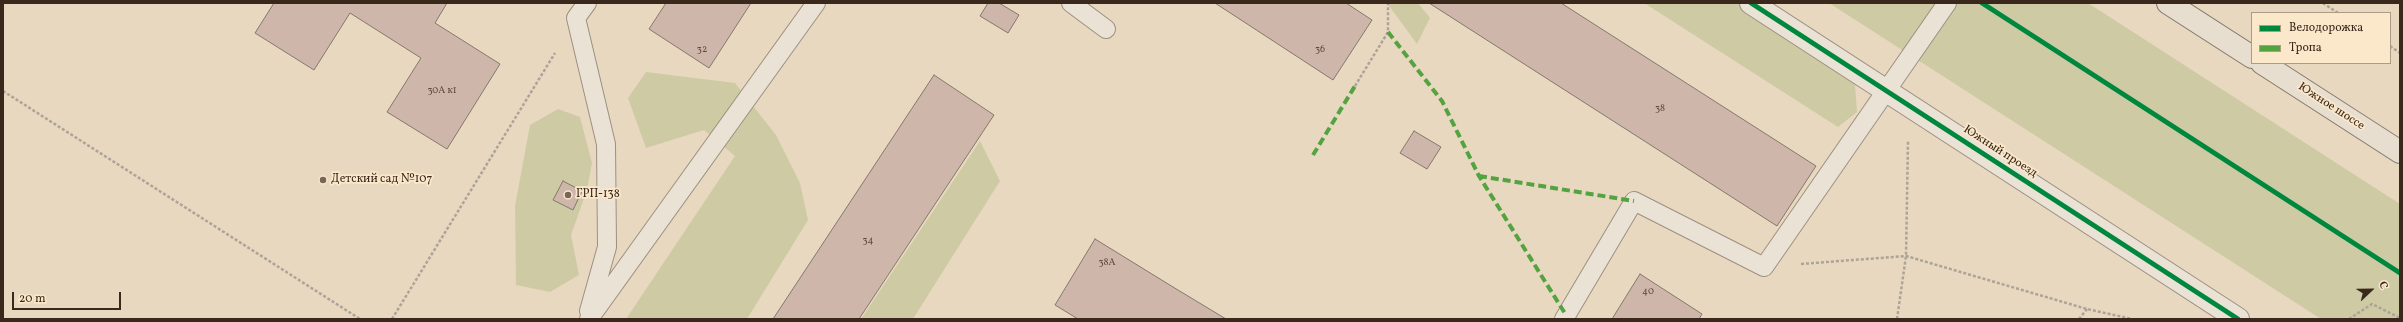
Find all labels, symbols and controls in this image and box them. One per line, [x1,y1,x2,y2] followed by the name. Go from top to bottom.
[2251,12,2391,64] legend
[2289,20,2363,36] text: Велодорожка
[2289,40,2322,56] text: Тропа
[697,44,707,56] house number: 32
[1315,44,1325,56] house number: 36
[2295,80,2367,134] street label: Южное шоссе
[427,85,457,97] house number: 30А к1
[1655,103,1665,115] house number: 38
[1960,123,2040,181] street label: Южный проезд
[331,173,432,187] place label: Детский сад №107
[318,175,328,185] marker: Детский сад №107
[576,188,620,202] place label: ГРП-138
[563,190,573,200] marker: ГРП-138
[862,235,874,247] house number: 34
[1098,257,1116,269] house number: 38А
[2351,270,2391,310] north arrow
[2374,279,2391,291] text: С
[14,284,123,310] scale bar
[1642,286,1654,298] house number: 40
[19,291,46,307] text: 20 m

